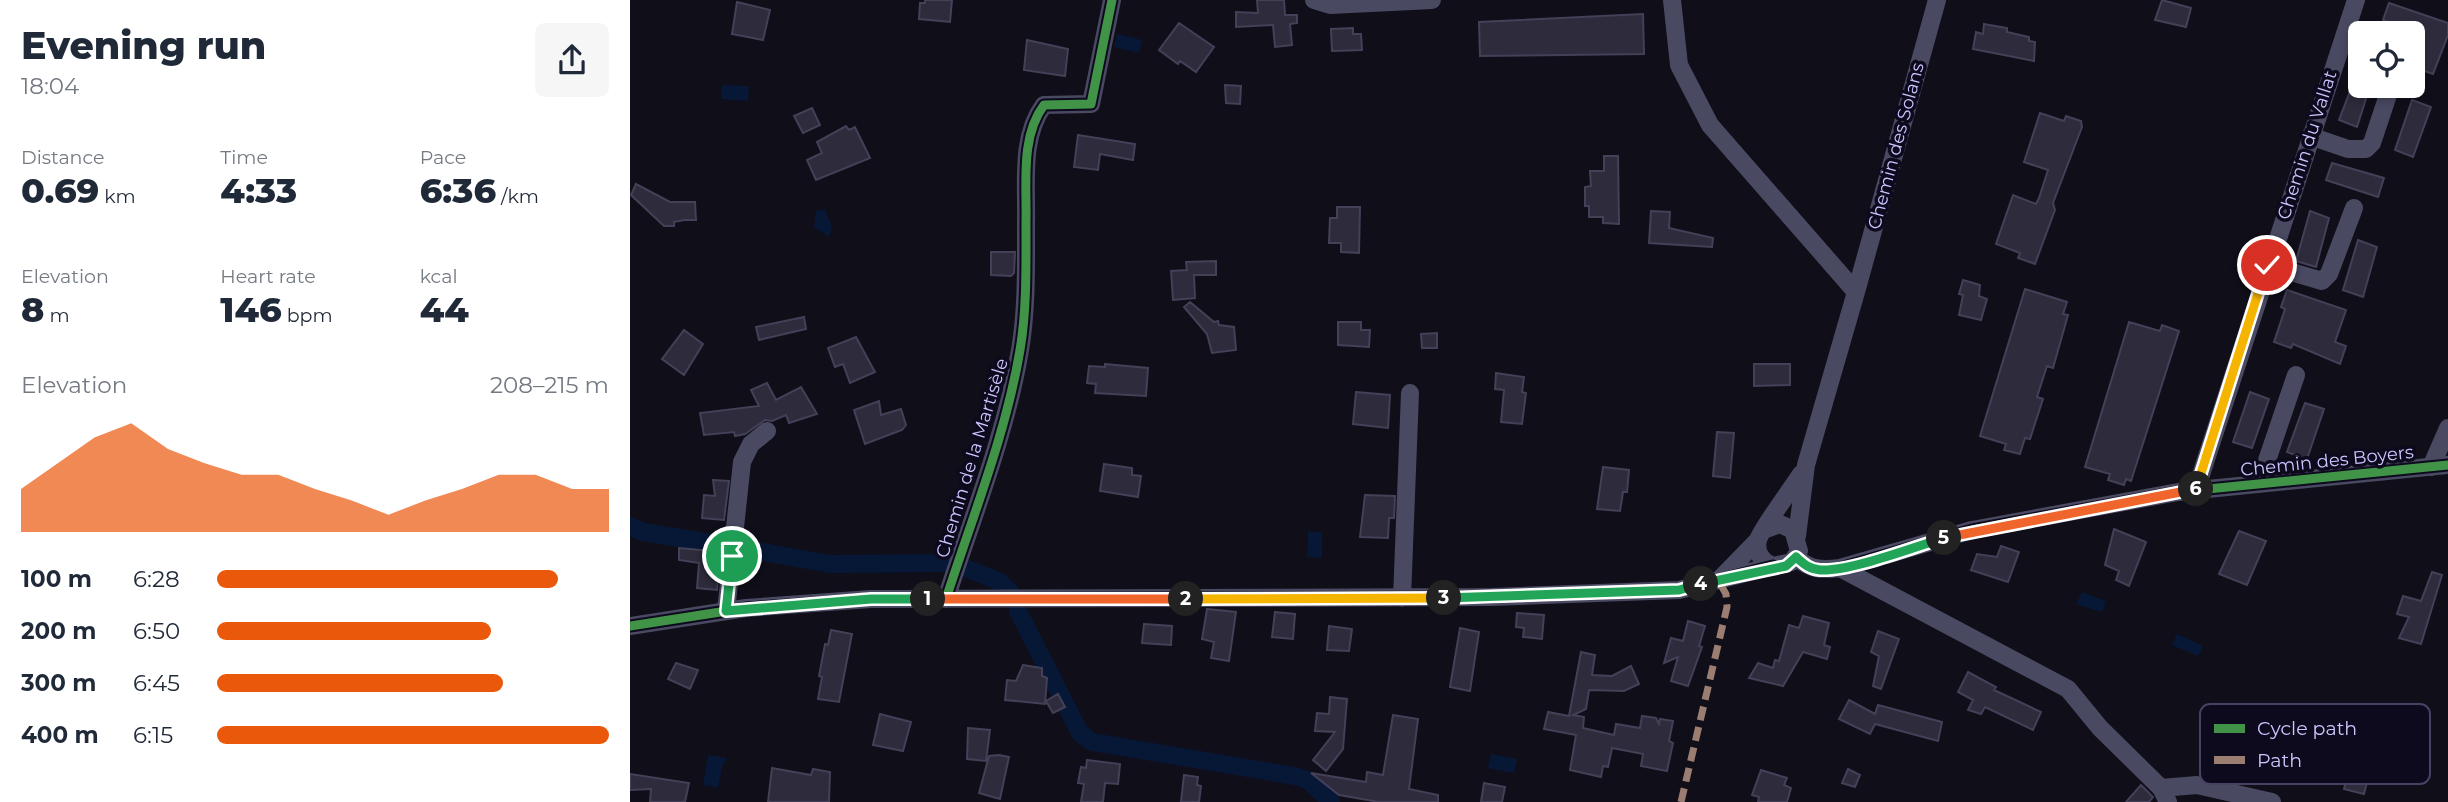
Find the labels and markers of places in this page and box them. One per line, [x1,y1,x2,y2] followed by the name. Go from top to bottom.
[2237,235,2297,295] pin
[2178,472,2214,506] pin: 6
[1926,520,1962,556] pin: 5
[702,526,762,586] pin
[1684,566,1718,602] pin: 4
[1426,580,1462,616] pin: 3
[910,582,946,616] pin: 1
[1168,582,1204,616] pin: 2

